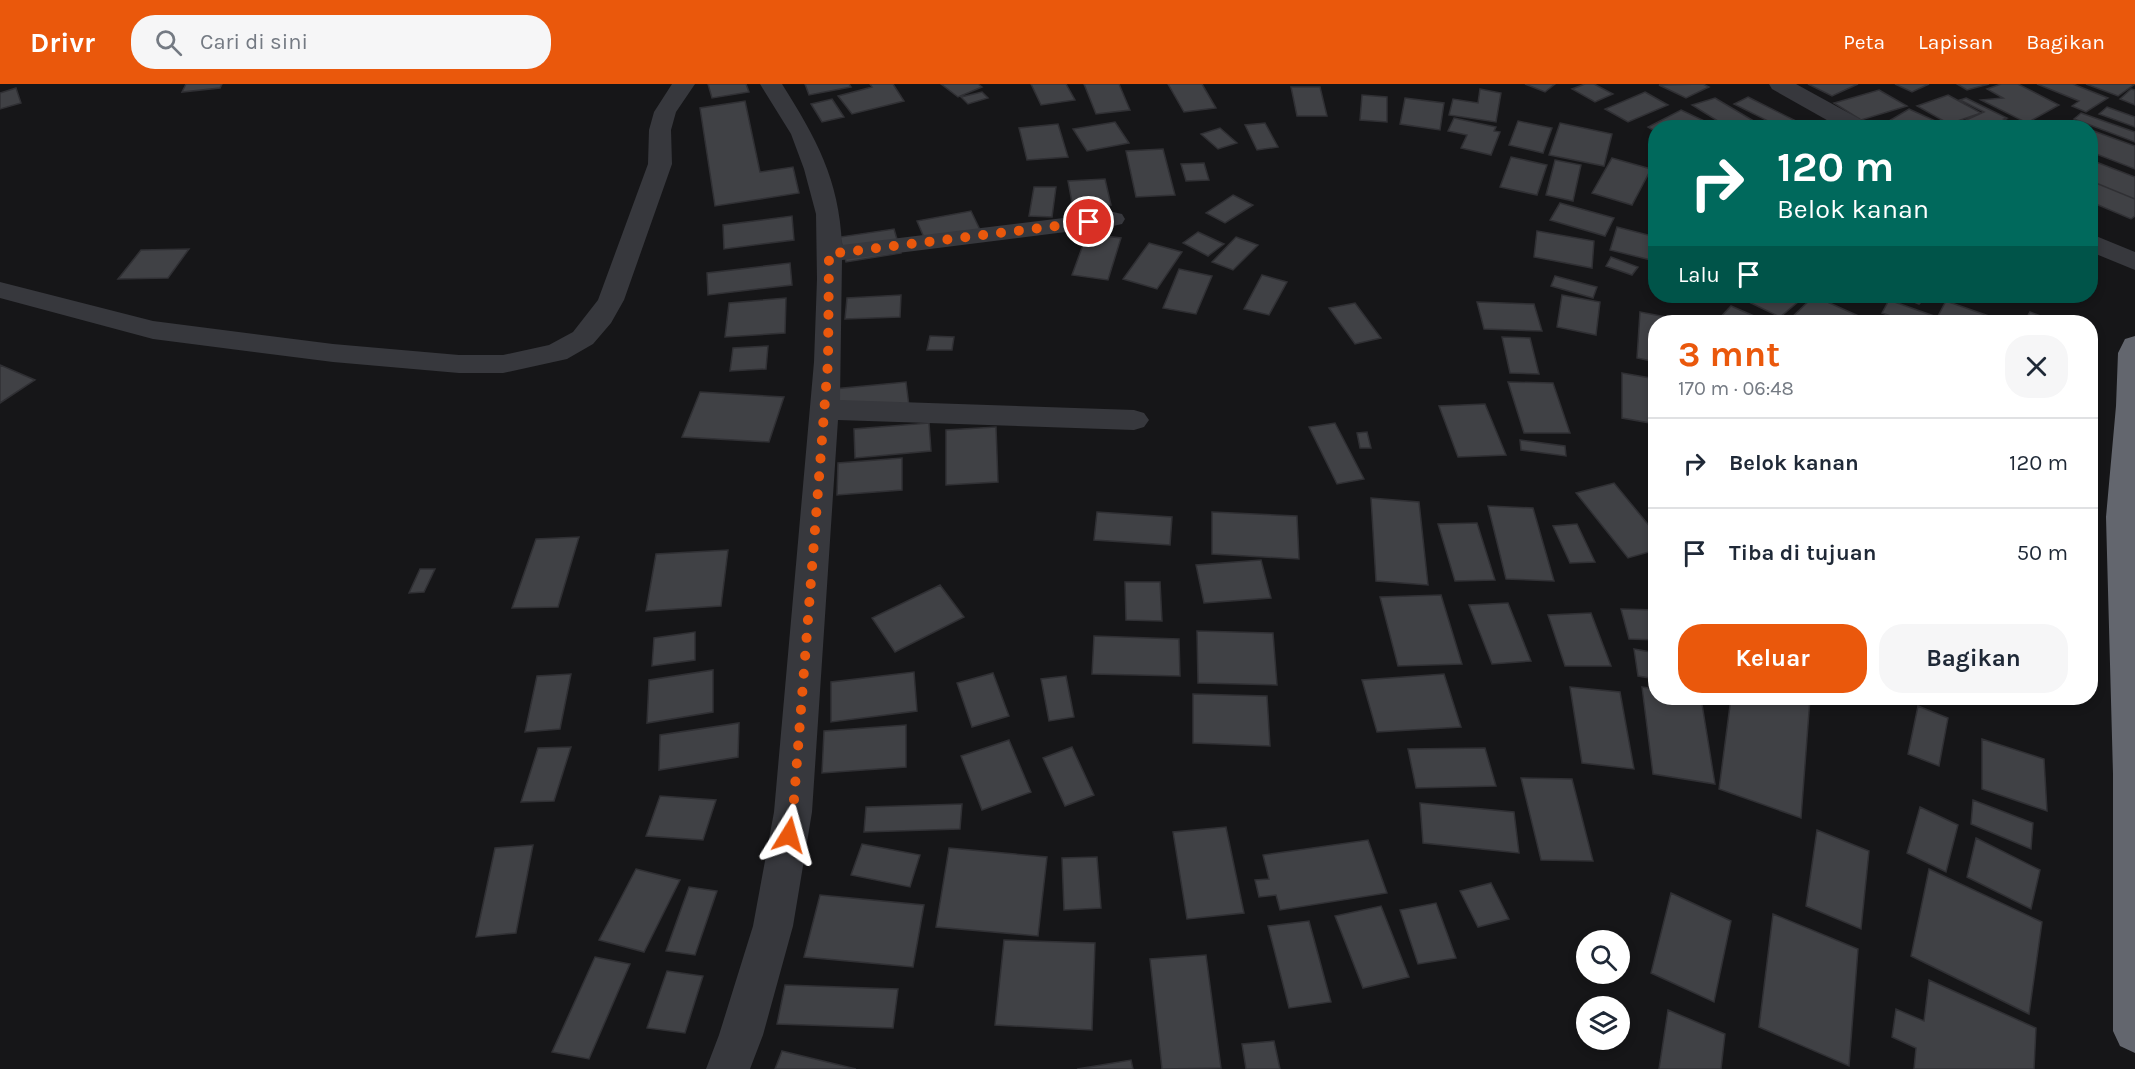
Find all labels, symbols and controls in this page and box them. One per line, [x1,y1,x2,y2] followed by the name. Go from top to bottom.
[131,15,551,69] search box
[30,26,95,59] text: Drivr
[152,26,185,59] icon: search
[200,29,308,55] text: Cari di sini
[1843,30,1885,54] text: Peta
[1918,30,1993,54] text: Lapisan
[2026,30,2105,54] text: Bagikan
[1777,142,1894,192] text: 120 m
[1678,144,1756,222] icon: right
[1777,193,1929,225] text: Belok kanan
[1063,196,1114,247] pin
[1072,205,1105,238] icon: arrive
[1732,258,1765,291] icon: arrive
[1678,262,1720,288] text: Lalu
[1678,333,1780,375] text: 3 mnt
[2005,335,2068,398] button: close
[1678,377,1794,400] text: 170 m · 06:48
[1678,447,1711,480] icon: right
[1729,450,1859,476] text: Belok kanan
[2009,450,2068,476] text: 120 m
[1678,537,1711,570] icon: arrive
[1729,540,1876,566] text: Tiba di tujuan
[2017,540,2068,566] text: 50 m
[1678,624,1867,693] button: Keluar
[1879,624,2068,693] button: Bagikan
[757,803,821,867] position arrow
[1576,930,1630,1050] map controls
[1576,930,1630,984] button: search
[1576,996,1630,1050] button: layers

